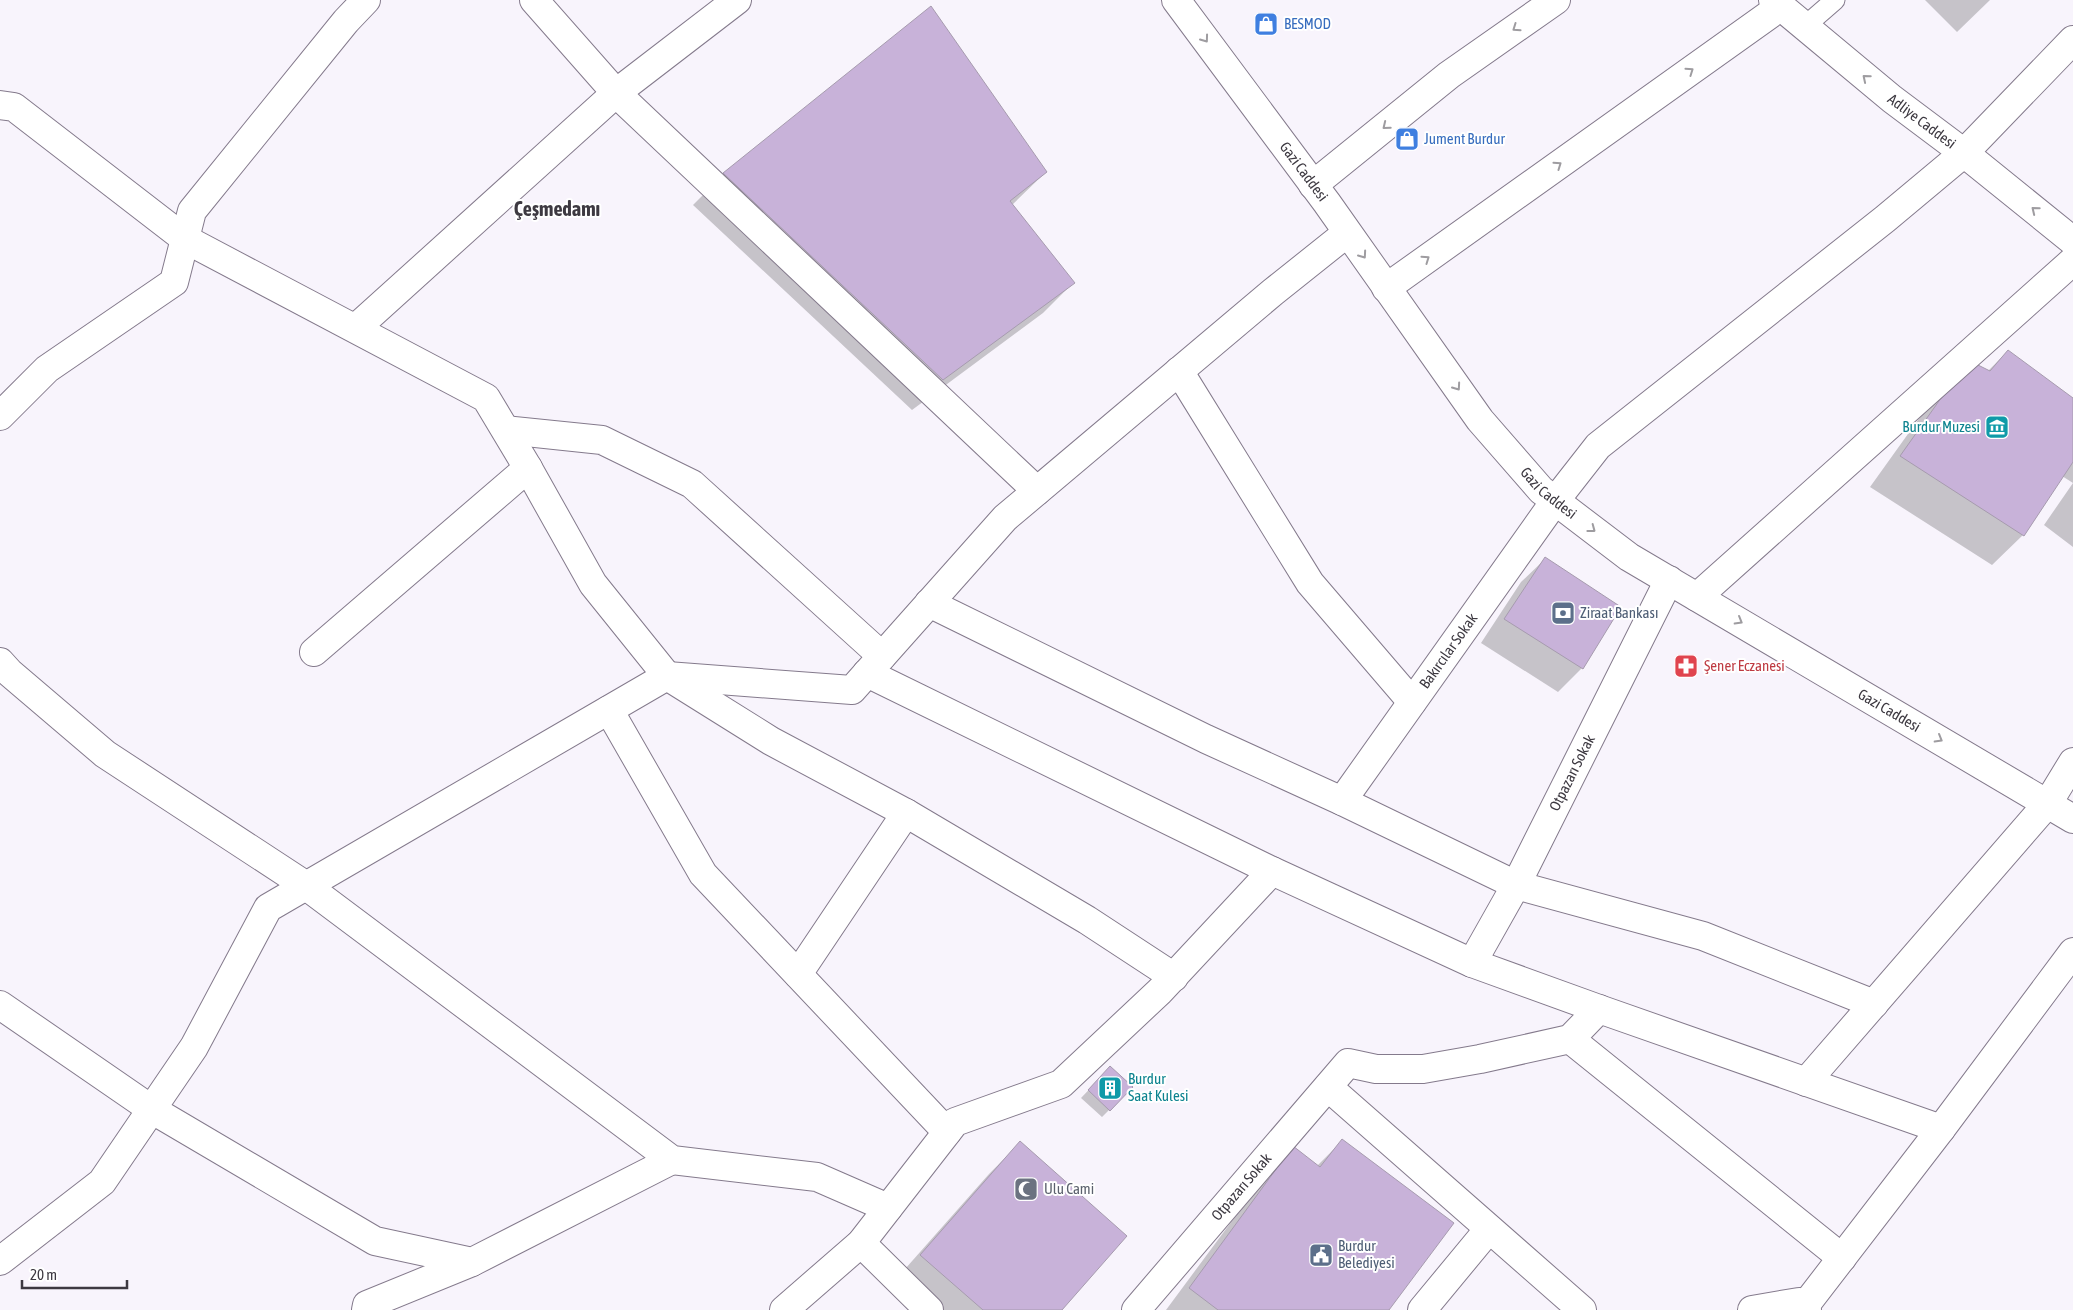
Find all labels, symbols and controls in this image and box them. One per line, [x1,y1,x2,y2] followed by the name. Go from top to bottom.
[1253,11,1279,37] shop icon: BESMOD
[1284,15,1331,32] place label: BESMOD
[1512,22,1522,31] one-way arrow
[1199,33,1208,43] one-way arrow
[1684,68,1694,77] one-way arrow
[1863,75,1872,83] one-way arrow
[1885,90,1959,152] street label: Adliye Caddesi
[1383,120,1392,128] one-way arrow
[1394,126,1420,152] shop icon: Jument Burdur
[1424,130,1505,147] place label: Jument Burdur
[1277,138,1332,204] street label: Gazi Caddesi
[1552,162,1562,171] one-way arrow
[514,197,600,220] district label: Çeşmedamı
[2032,208,2041,216] one-way arrow
[1357,249,1366,259] one-way arrow
[1420,256,1429,265] one-way arrow
[1451,382,1460,391] one-way arrow
[1984,414,2010,440] museum icon: Burdur Muzesi
[1902,418,1980,435] place label: Burdur Muzesi
[1517,464,1580,522] street label: Gazi Caddesi
[1586,524,1595,532] one-way arrow
[1550,600,1576,626] bank icon: Ziraat Bankası
[1580,604,1658,621] place label: Ziraat Bankası
[1416,609,1481,692] street label: Bakırcılar Sokak
[1733,615,1742,625] one-way arrow
[1673,653,1699,679] pharmacy icon: Şener Eczanesi
[1704,657,1785,674] place label: Şener Eczanesi
[1855,685,1924,735] street label: Gazi Caddesi
[1546,731,1598,814] street label: Otpazarı Sokak
[1933,733,1942,743] one-way arrow
[1128,1070,1188,1104] place label: Burdur Saat Kulesi
[1097,1075,1123,1101] building icon: Burdur Saat Kulesi
[1208,1149,1275,1224] street label: Otpazarı Sokak
[1013,1176,1039,1202] mosque icon: Ulu Cami
[1044,1180,1094,1197] place label: Ulu Cami
[1338,1237,1395,1271] place label: Burdur Belediyesi
[1308,1242,1334,1268] public building icon: Burdur Belediyesi
[22,1258,128,1290] scale bar
[30,1266,57,1283] text: 20 m

